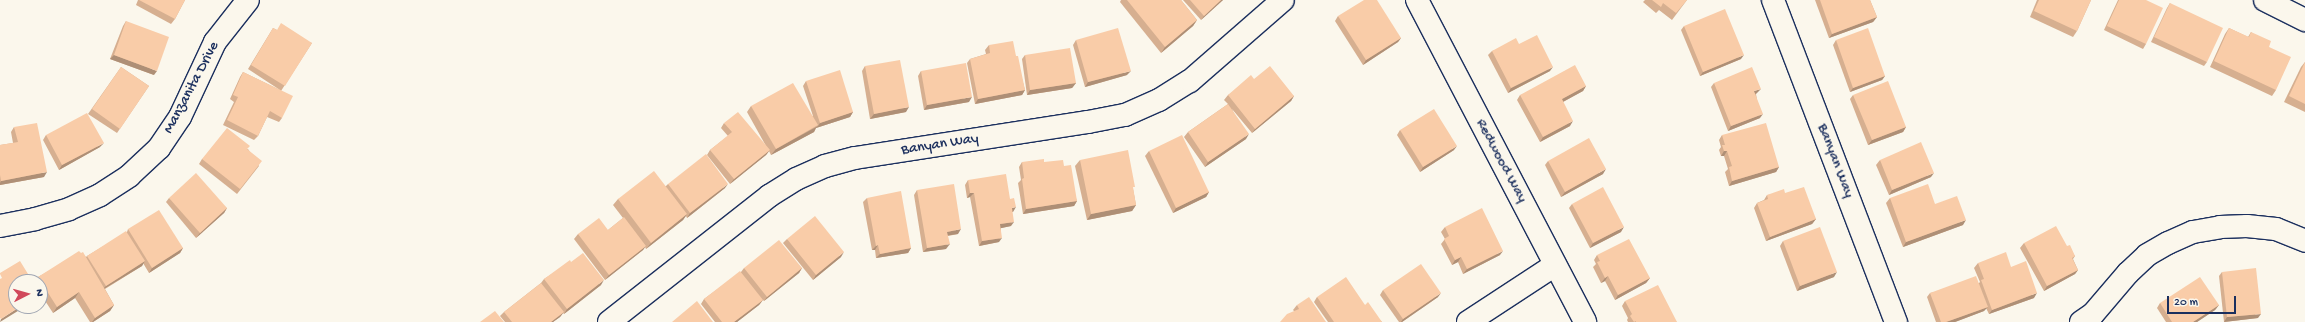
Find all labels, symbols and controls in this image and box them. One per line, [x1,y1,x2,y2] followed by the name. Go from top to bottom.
[160,39,224,137] street label: Manzanita Drive
[1471,116,1531,206] street label: Redwood Way
[1813,121,1857,201] street label: Banyan Way
[900,130,980,160] street label: Banyan Way
[8,274,48,314] north arrow
[2169,288,2238,314] scale bar
[33,289,45,297] text: N
[2174,296,2198,310] text: 20 m

